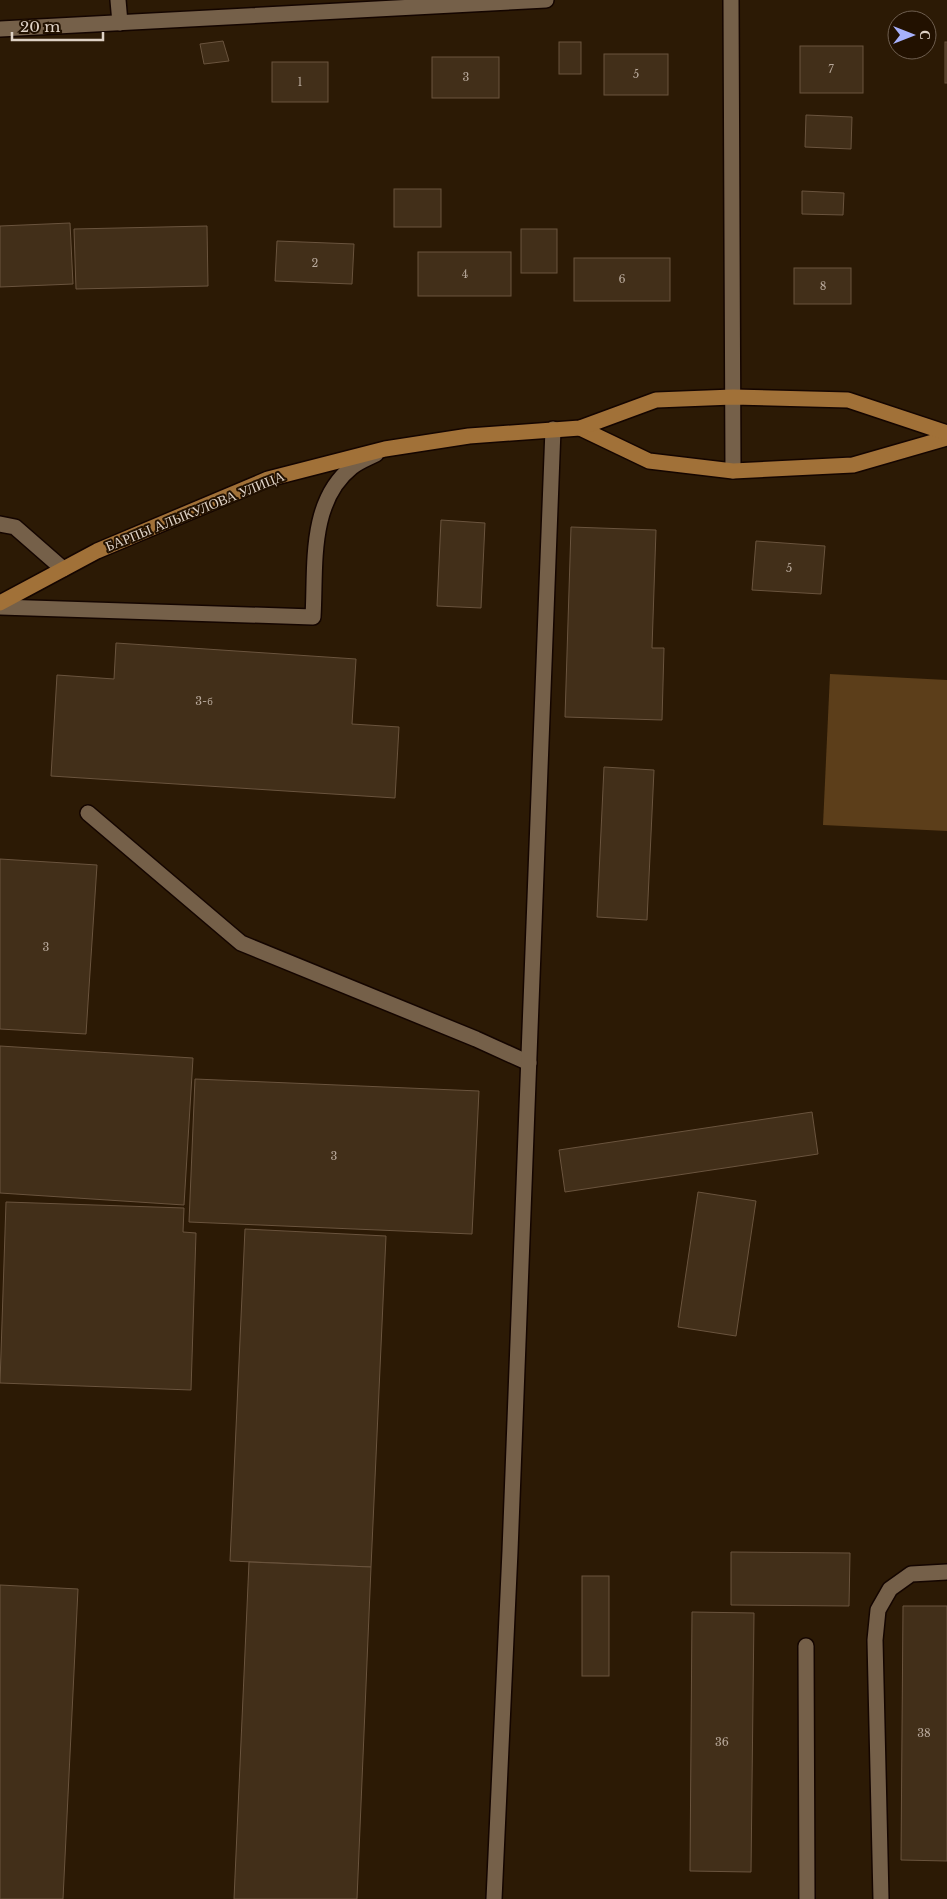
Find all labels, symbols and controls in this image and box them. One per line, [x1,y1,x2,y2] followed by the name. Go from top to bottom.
[12,10,104,42] scale bar
[887,10,937,60] north arrow
[20,17,60,36] text: 20 m
[916,30,934,40] text: С
[828,62,834,76] house number: 7
[633,67,639,81] house number: 5
[463,70,470,84] house number: 3
[298,75,303,89] house number: 1
[312,256,319,270] house number: 2
[462,267,468,281] house number: 4
[618,272,626,286] house number: 6
[820,279,826,293] house number: 8
[103,466,288,555] street label: БАРПЫ АЛЫКУЛОВА УЛИЦА
[786,561,792,575] house number: 5
[195,694,213,708] house number: 3-б
[43,940,50,954] house number: 3
[331,1149,338,1163] house number: 3
[917,1726,931,1740] house number: 38
[715,1735,729,1749] house number: 36

